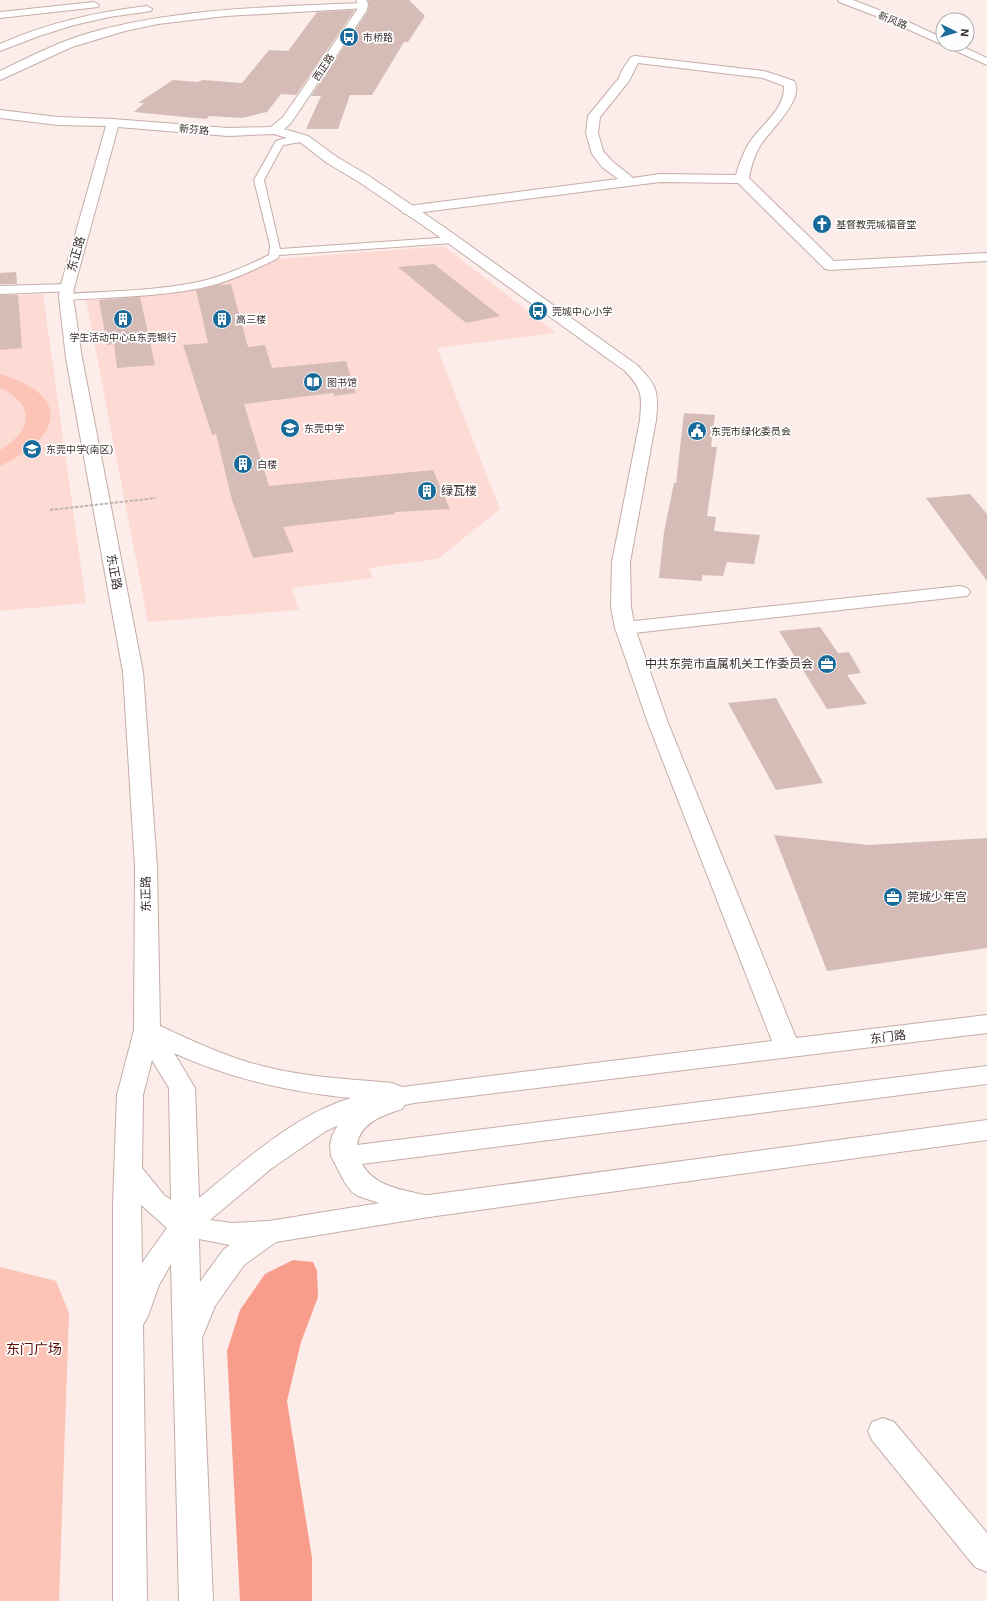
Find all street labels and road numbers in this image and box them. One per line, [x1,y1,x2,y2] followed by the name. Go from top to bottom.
[877,9,909,31] street label: 新风路
[310,51,336,83] street label: 西正路
[179,122,209,136] street label: 新芬路
[63,234,87,273] street label: 东正路
[105,553,125,591] street label: 东正路
[138,876,152,912] street label: 东正路
[869,1027,907,1045] street label: 东门路

